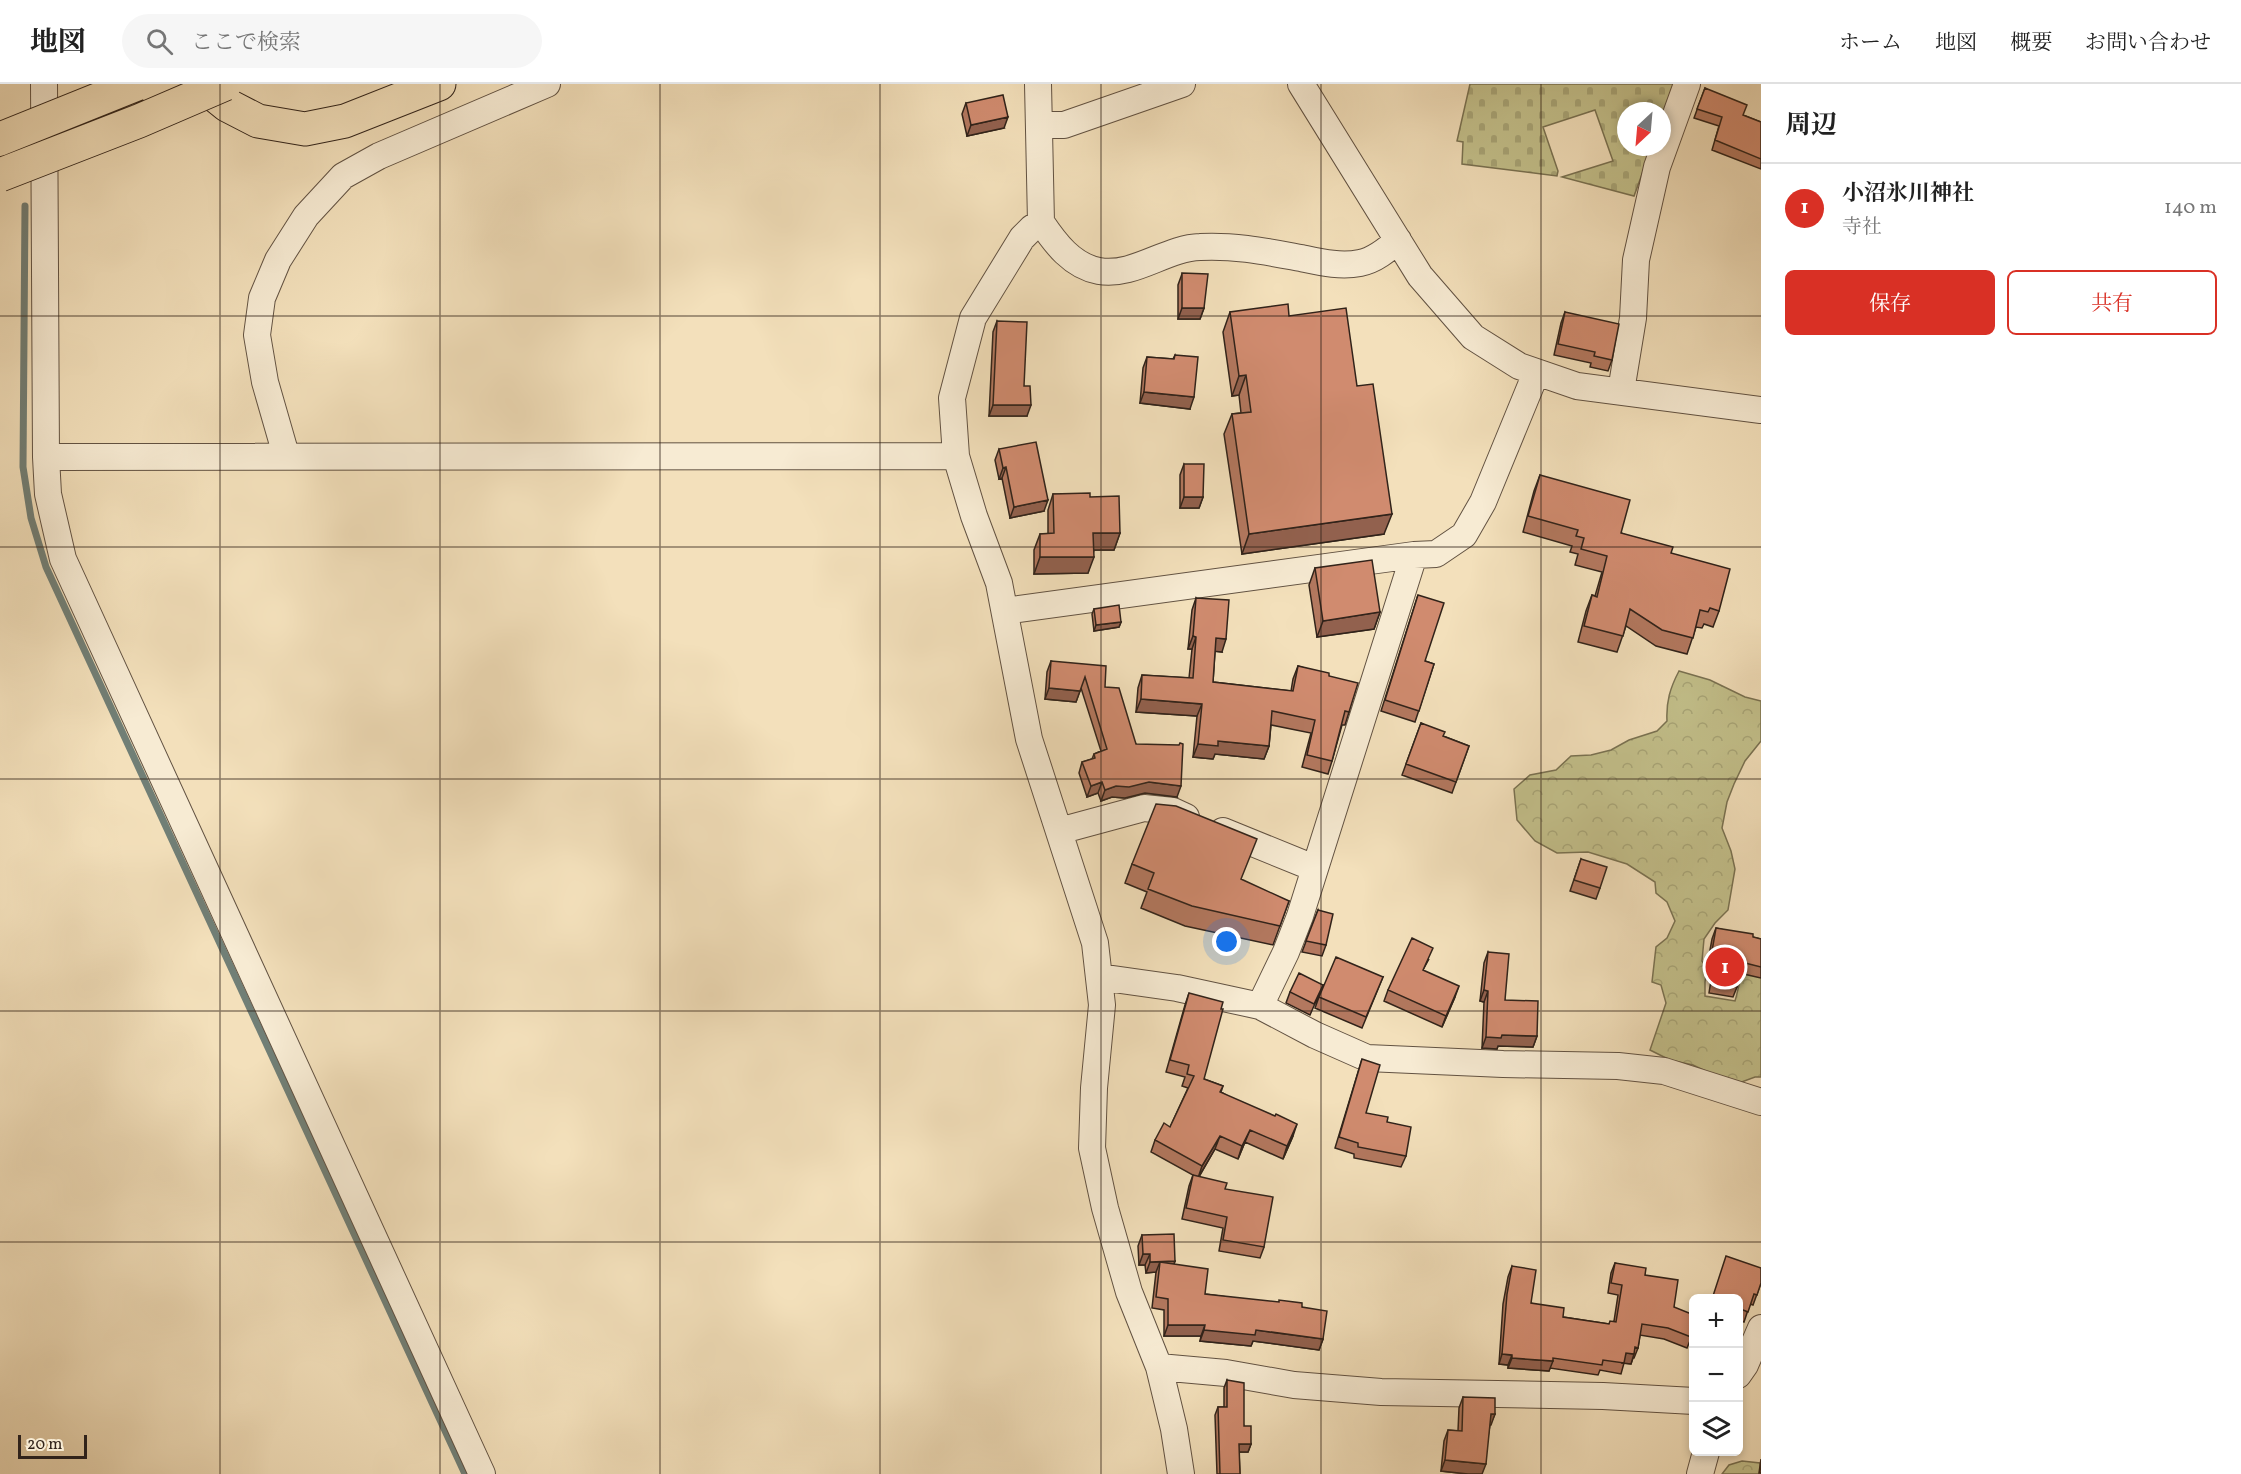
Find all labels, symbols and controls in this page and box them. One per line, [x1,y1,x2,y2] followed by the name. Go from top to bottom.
[122,14,542,68] search box
[30,24,86,63] text: 地図
[143,25,176,58] icon: search
[191,28,301,59] text: ここで検索
[1839,29,1902,58] text: ホーム
[1935,29,1977,58] text: 地図
[2010,29,2052,58] text: 概要
[2085,29,2211,58] text: お問い合わせ
[1617,102,1671,156] north arrow
[1785,108,1837,144] text: 周辺
[1842,179,1974,210] text: 小沼氷川神社
[1800,194,1809,222] text: 1
[2164,194,2217,222] text: 140 m
[1842,214,1882,242] text: 寺社
[1785,270,1995,335] button: 保存
[2007,270,2217,335] button: 共有
[1212,927,1241,956] your location
[1706,944,1744,990] pin: 1
[1689,1294,1743,1456] map controls
[1689,1294,1743,1348] button: +
[1689,1348,1743,1402] button: −
[1689,1402,1743,1456] button: layers
[18,1432,87,1460] scale bar
[27,1434,62,1456] text: 20 m

